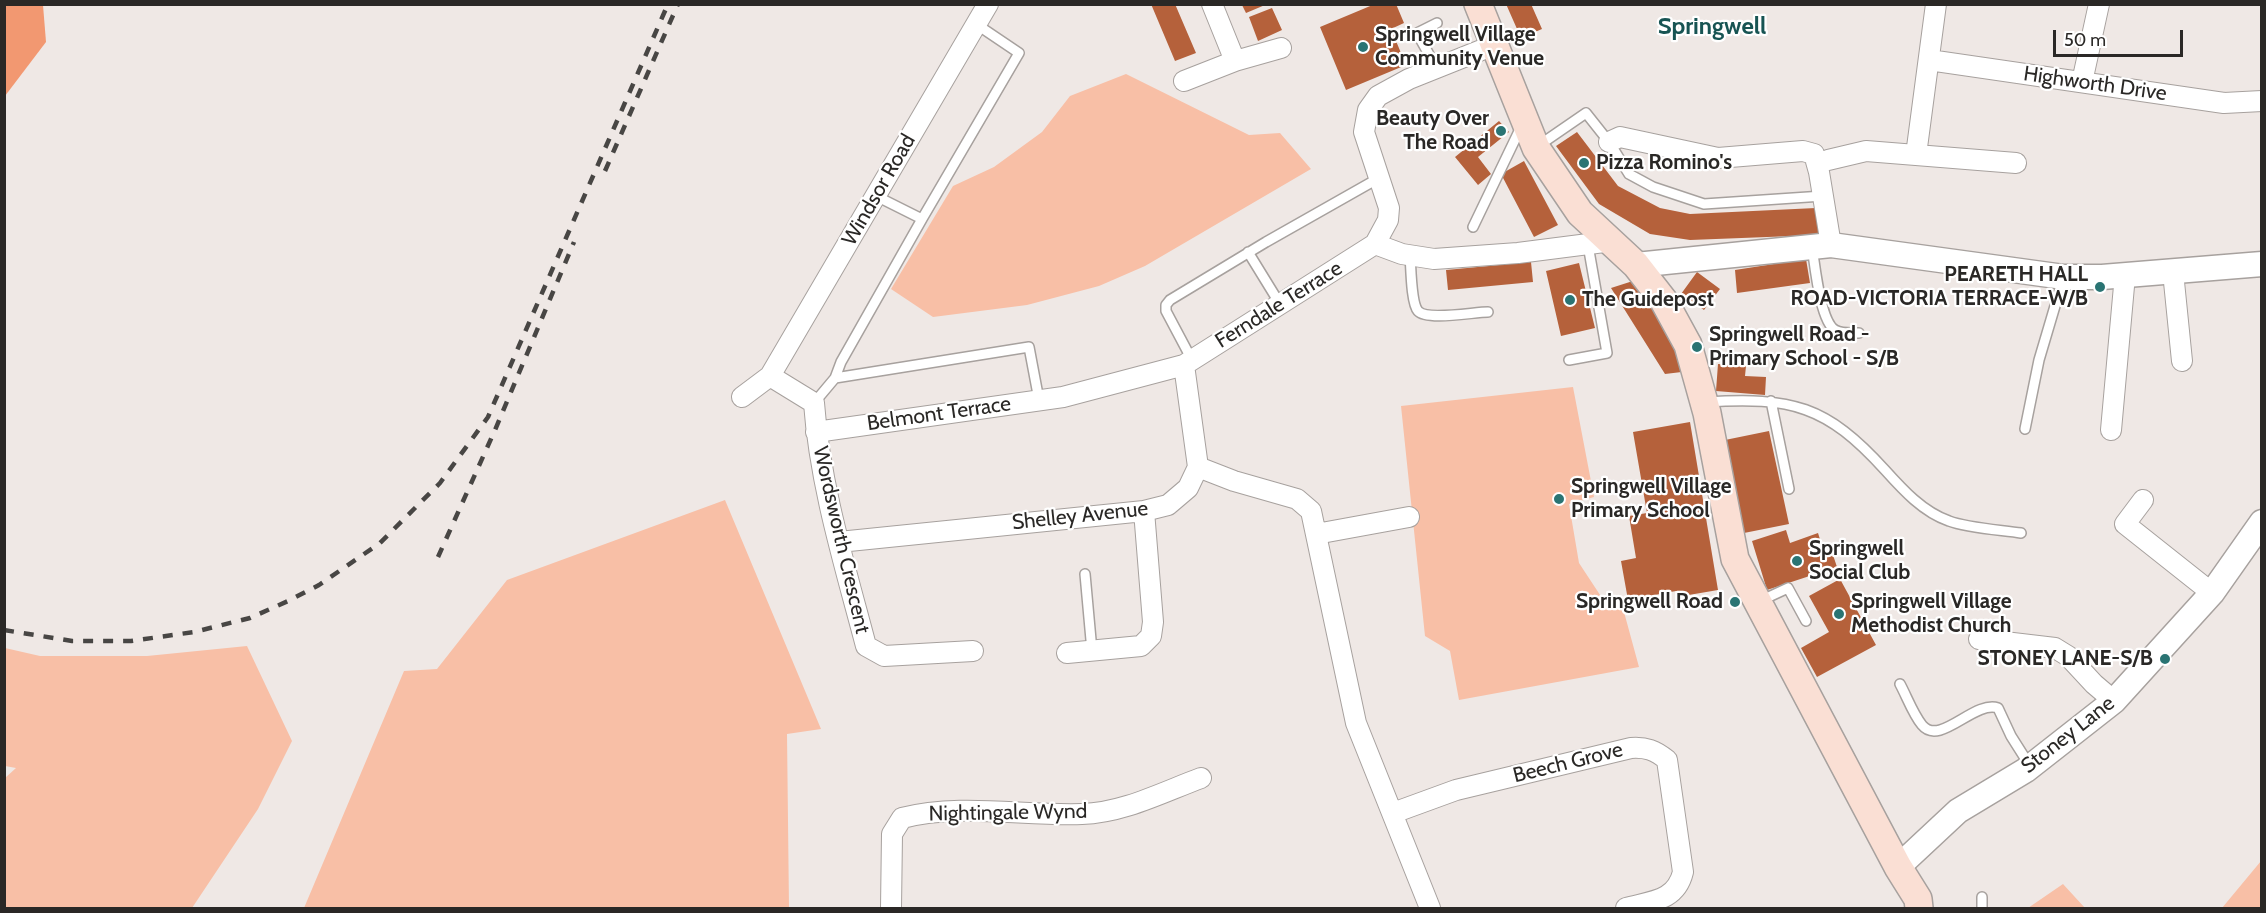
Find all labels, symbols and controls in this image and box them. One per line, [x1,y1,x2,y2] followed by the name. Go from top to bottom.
[1658,13,1766,41] district label: Springwell
[2056,18,2186,56] scale bar
[1375,22,1544,72] place label: Springwell Village Community Venue
[2064,29,2106,51] text: 50 m
[1356,40,1370,54] marker: Springwell Village Community Venue
[2022,61,2168,107] street label: Highworth Drive
[1376,106,1489,156] place label: Beauty Over The Road
[1494,124,1508,138] marker: Beauty Over The Road
[837,130,921,250] street label: Windsor Road
[1596,150,1732,176] place label: Pizza Romino's
[1577,156,1591,170] marker: Pizza Romino's
[1211,256,1347,354] street label: Ferndale Terrace
[1791,262,2088,312] place label: PEARETH HALL ROAD-VICTORIA TERRACE-W/B
[2093,280,2107,294] marker: PEARETH HALL ROAD-VICTORIA TERRACE-W/B
[1582,287,1714,313] place label: The Guidepost
[1563,293,1577,307] marker: The Guidepost
[1709,322,1899,372] place label: Springwell Road - Primary School - S/B
[1690,340,1704,354] marker: Springwell Road - Primary School - S/B
[865,391,1013,437] street label: Belmont Terrace
[807,444,875,636] street label: Wordsworth Crescent
[1571,474,1732,524] place label: Springwell Village Primary School
[1552,492,1566,506] marker: Springwell Village Primary School
[1011,496,1149,536] street label: Shelley Avenue
[1809,536,1910,586] place label: Springwell Social Club
[1790,554,1804,568] marker: Springwell Social Club
[1576,589,1723,615] place label: Springwell Road
[1851,589,2012,639] place label: Springwell Village Methodist Church
[1728,595,1742,609] marker: Springwell Road
[1832,607,1846,621] marker: Springwell Village Methodist Church
[1977,646,2153,672] place label: STONEY LANE-S/B
[2158,652,2172,666] marker: STONEY LANE-S/B
[2016,691,2120,779] street label: Stoney Lane
[1510,737,1626,789] street label: Beech Grove
[929,799,1087,827] street label: Nightingale Wynd

